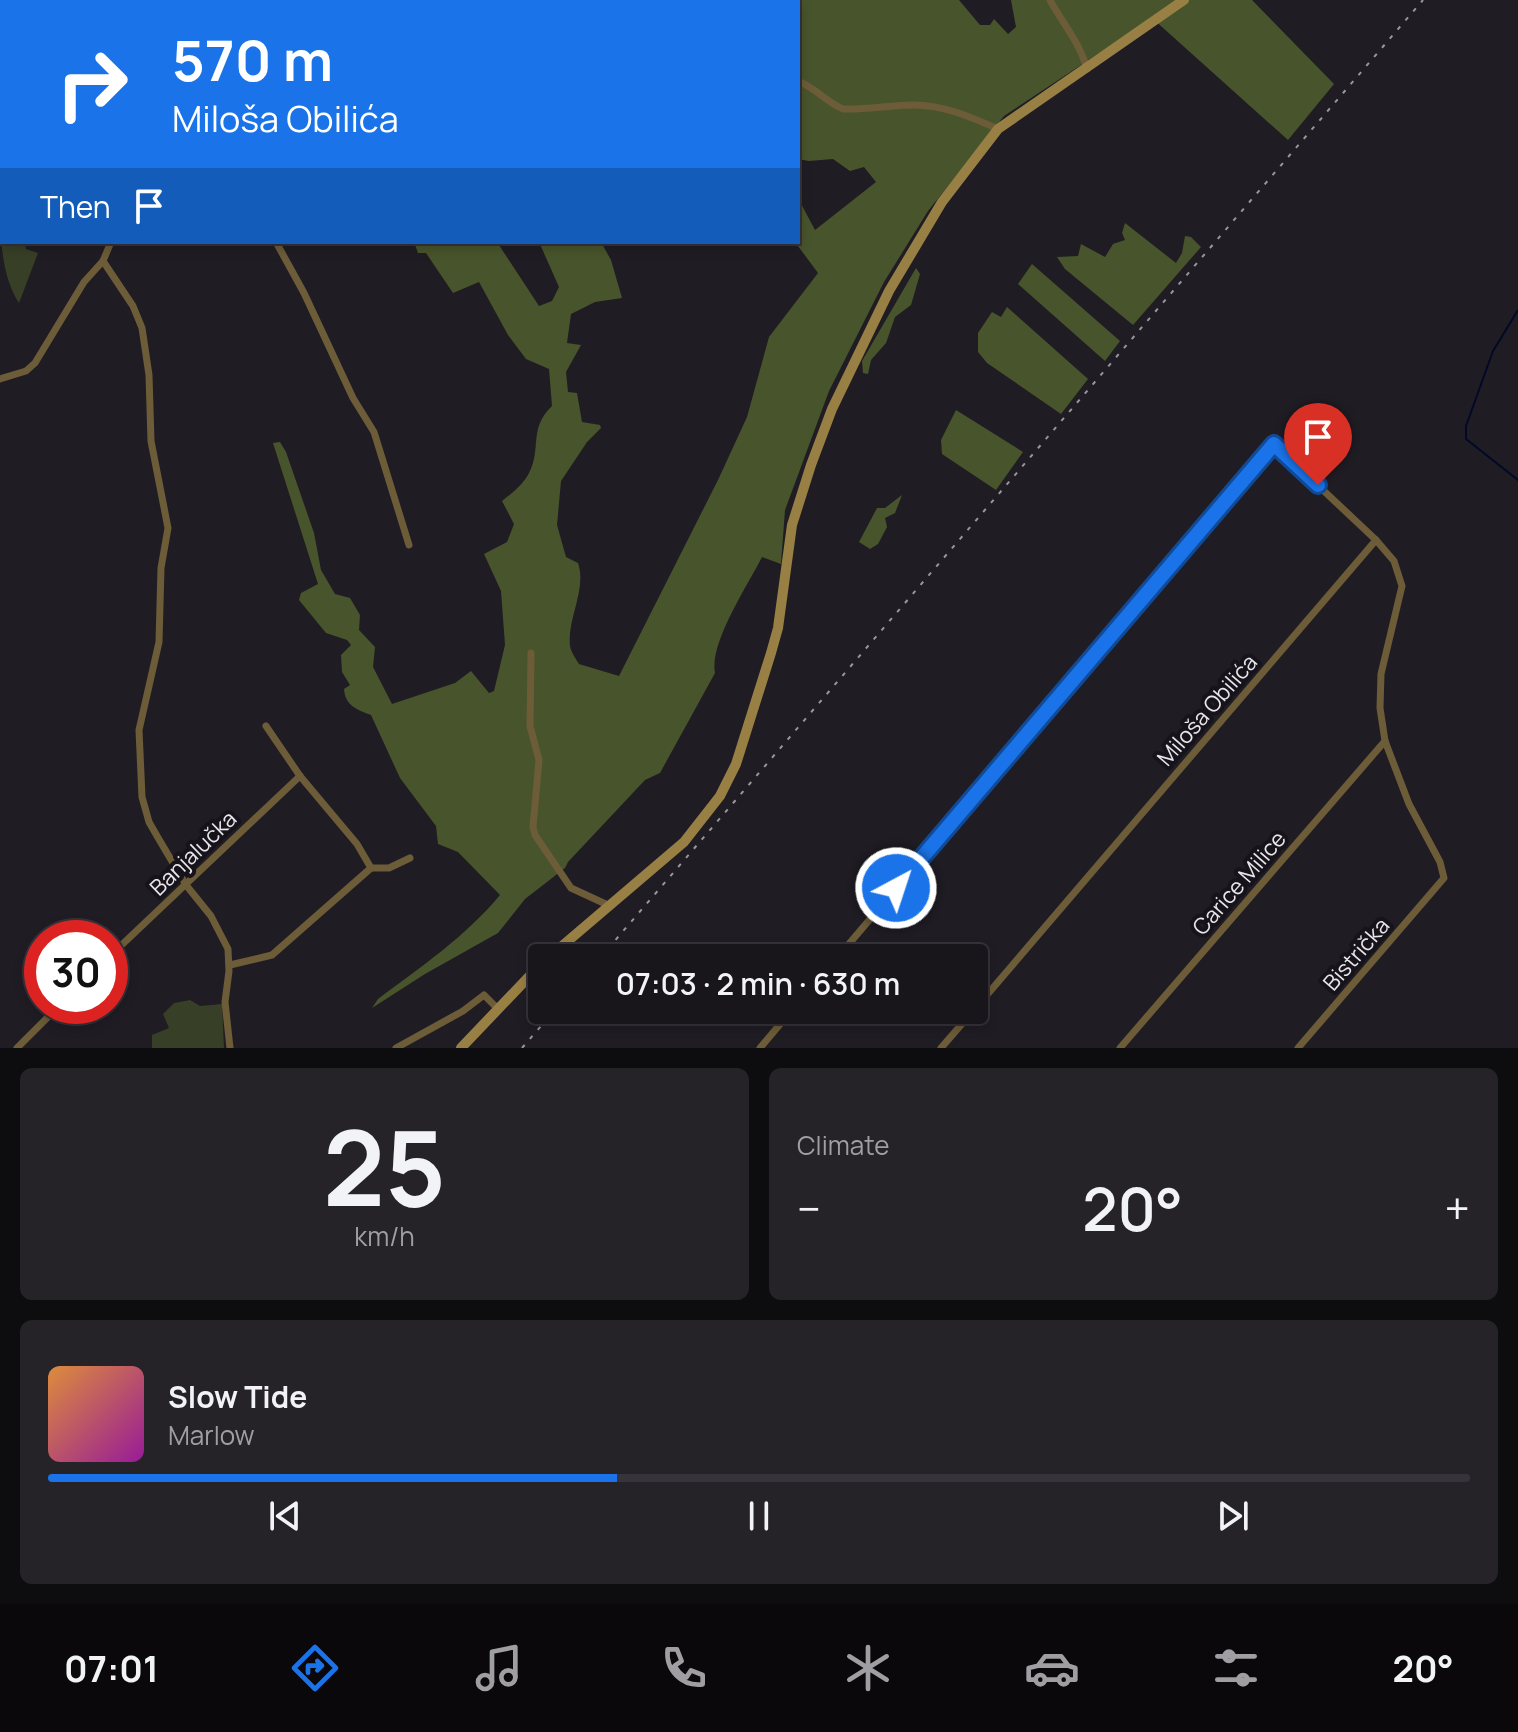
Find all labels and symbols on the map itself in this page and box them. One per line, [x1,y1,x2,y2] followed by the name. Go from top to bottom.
[1284,403,1352,485] pin
[1150,648,1264,772] street label: Miloša Obilića
[143,804,243,902] street label: Banjalučka
[1185,824,1293,941] street label: Carice Milice
[854,846,938,930] position arrow
[1316,911,1396,997] street label: Bistrička
[24,920,128,1024] speed limit sign: 30

